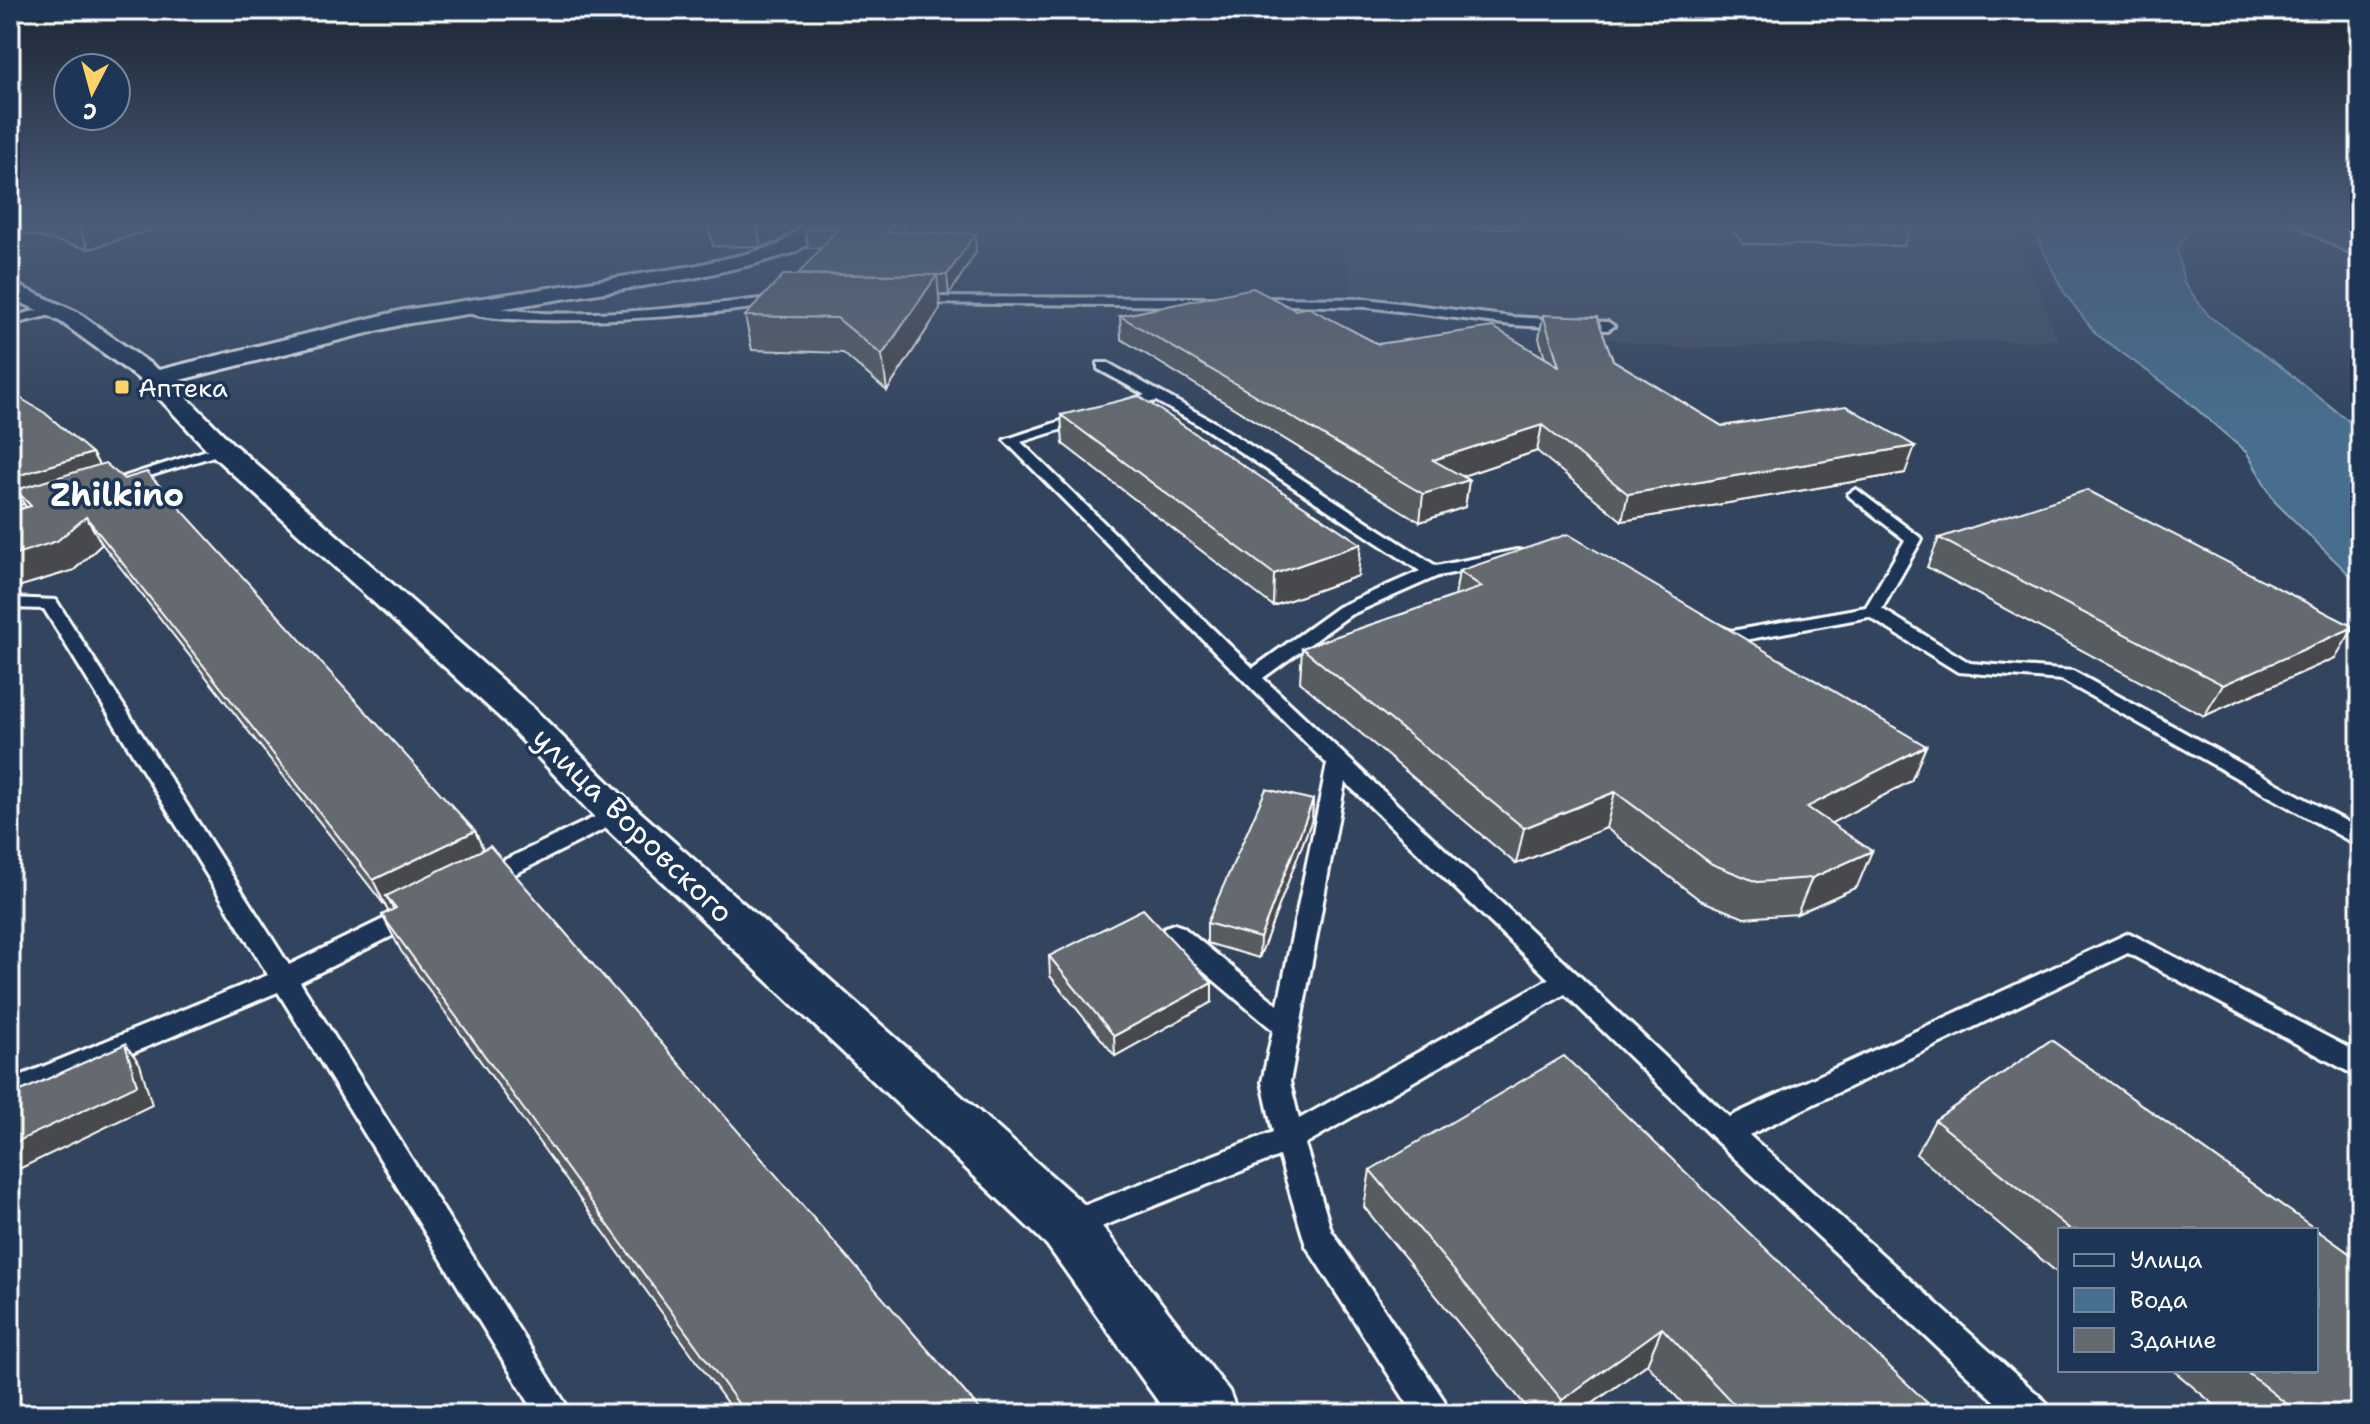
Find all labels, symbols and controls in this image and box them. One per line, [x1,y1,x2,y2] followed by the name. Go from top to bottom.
[52,52,132,132] north arrow
[82,96,98,127] text: С
[138,370,228,405] place label: Аптека
[113,378,131,396] marker: Аптека
[50,473,184,516] district label: Zhilkino
[523,718,743,932] street label: улица Воровского
[2058,1228,2318,1372] legend
[2130,1244,2203,1276] text: Улица
[2130,1284,2188,1316] text: Вода
[2130,1324,2217,1356] text: Здание

